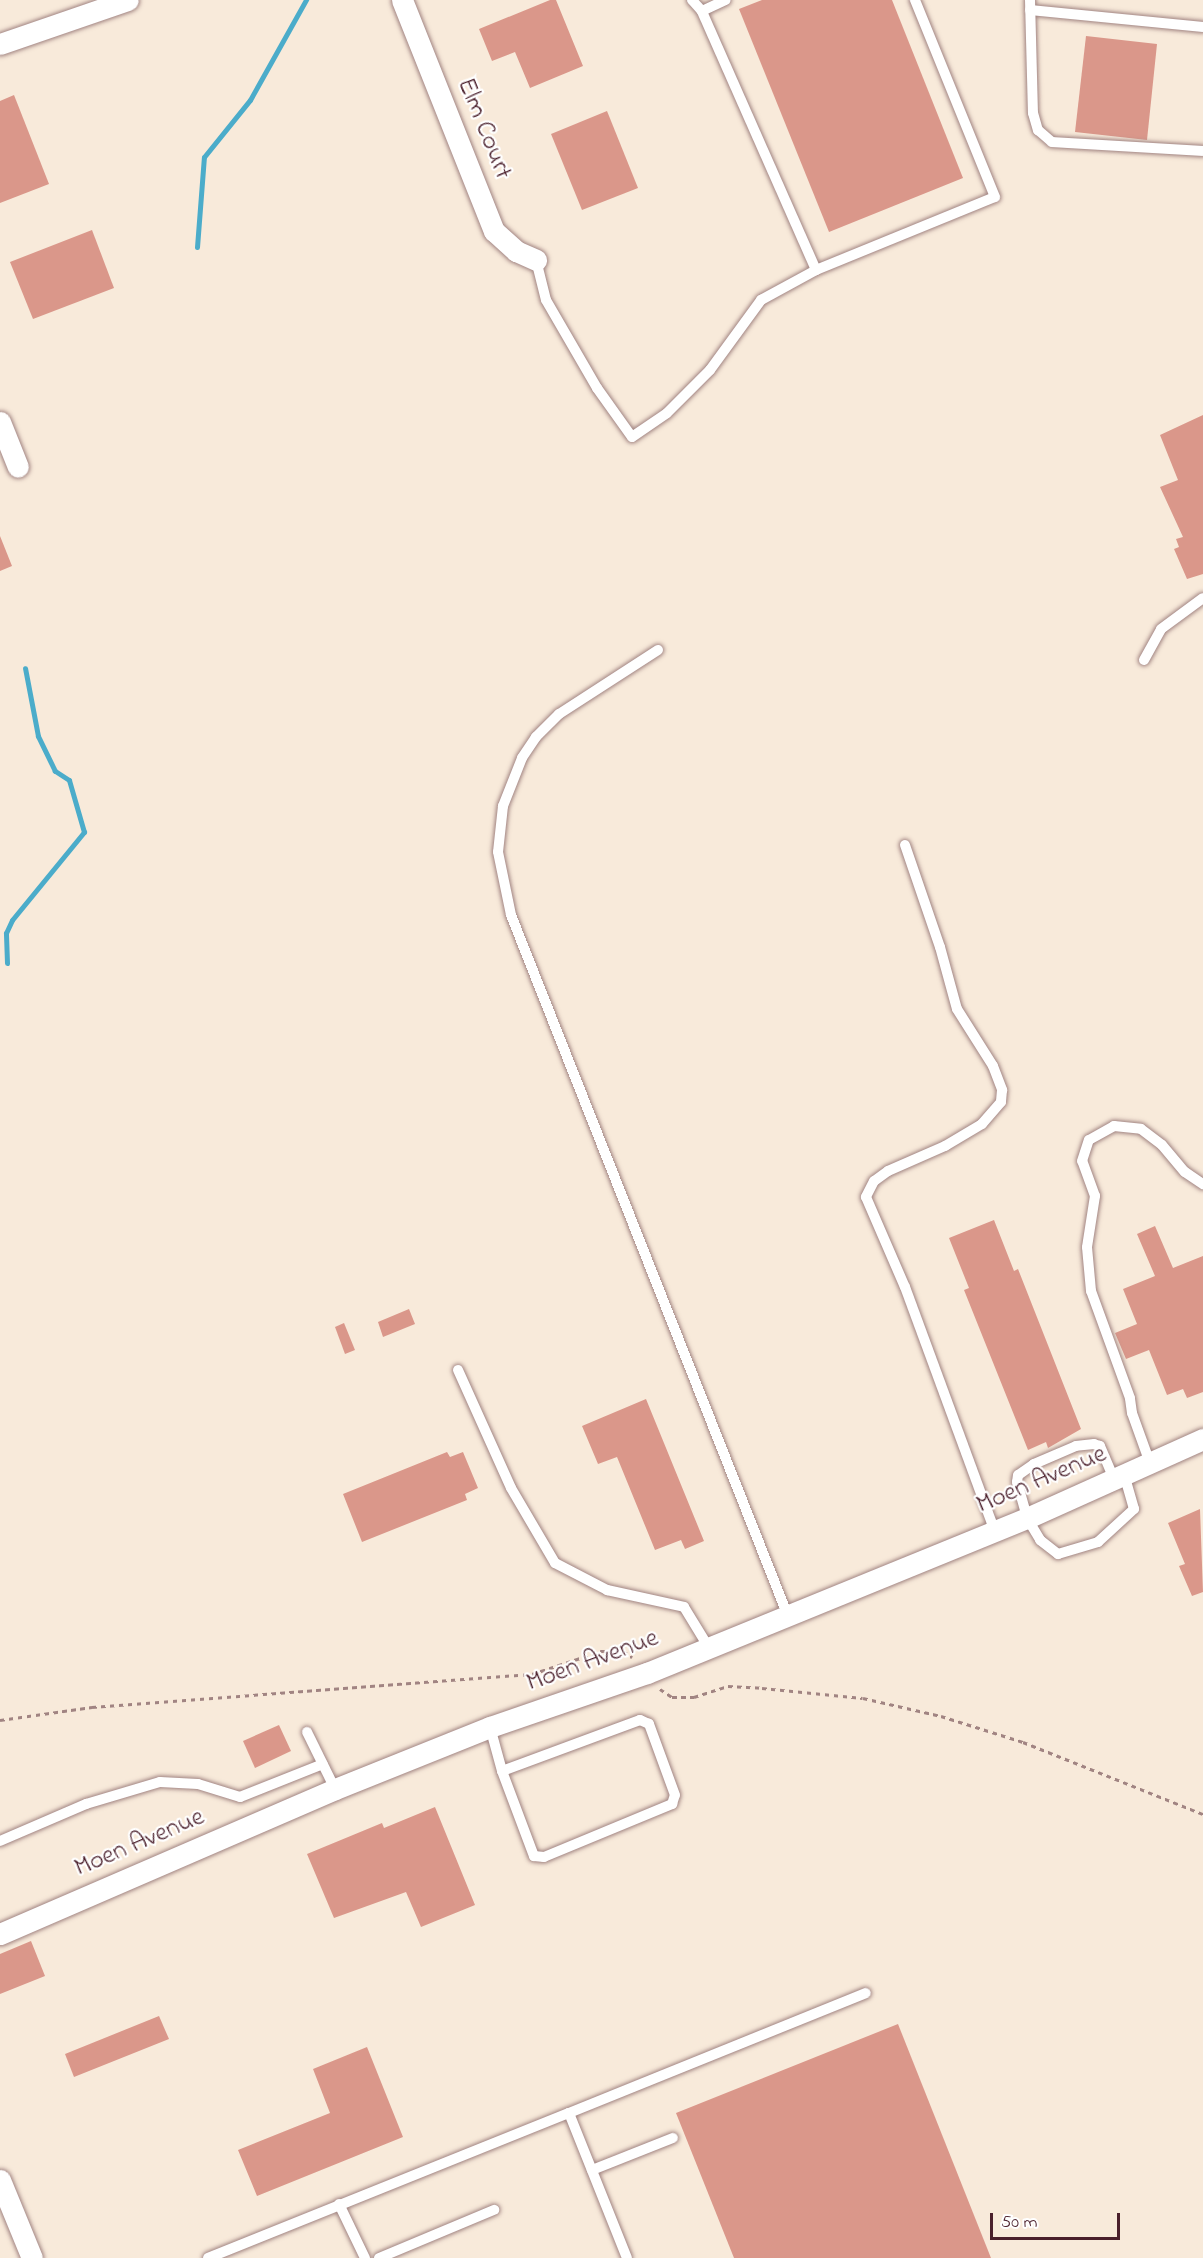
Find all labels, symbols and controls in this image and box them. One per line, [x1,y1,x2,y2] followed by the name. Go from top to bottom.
[449,74,517,184] street label: Elm Court
[972,1440,1112,1522] street label: Moen Avenue
[523,1624,663,1700] street label: Moen Avenue
[70,1803,210,1885] street label: Moen Avenue
[993,2201,1124,2239] scale bar
[1001,2210,1038,2236] text: 50 m

